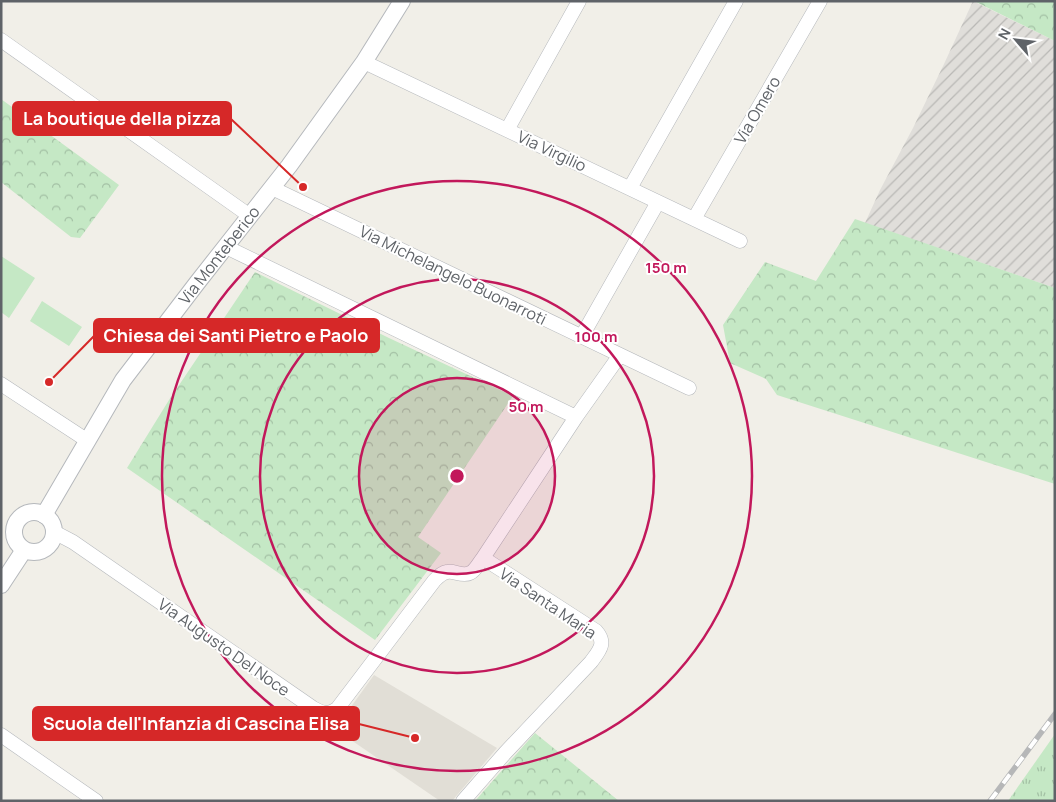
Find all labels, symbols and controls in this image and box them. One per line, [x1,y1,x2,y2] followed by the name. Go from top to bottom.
[991,15,1041,65] north arrow
[993,25,1015,43] text: N
[729,72,785,148] street label: Via Omero
[13,102,231,135] callout: La boutique della pizza
[23,106,221,130] text: La boutique della pizza
[514,125,590,177] street label: Via Virgilio
[174,201,265,309] street label: Via Monteberico
[356,220,550,330] street label: Via Michelangelo Buonarroti
[645,257,687,278] text: 150 m
[94,319,379,352] callout: Chiesa dei Santi Pietro e Paolo
[104,323,368,347] text: Chiesa dei Santi Pietro e Paolo
[575,326,617,347] text: 100 m
[508,396,544,417] text: 50 m
[448,467,466,485] centre of rings
[495,562,601,644] street label: Via Santa Maria
[154,593,294,701] street label: Via Augusto Del Noce
[33,707,359,740] callout: Scuola dell'Infanzia di Cascina Elisa
[43,711,349,735] text: Scuola dell'Infanzia di Cascina Elisa

